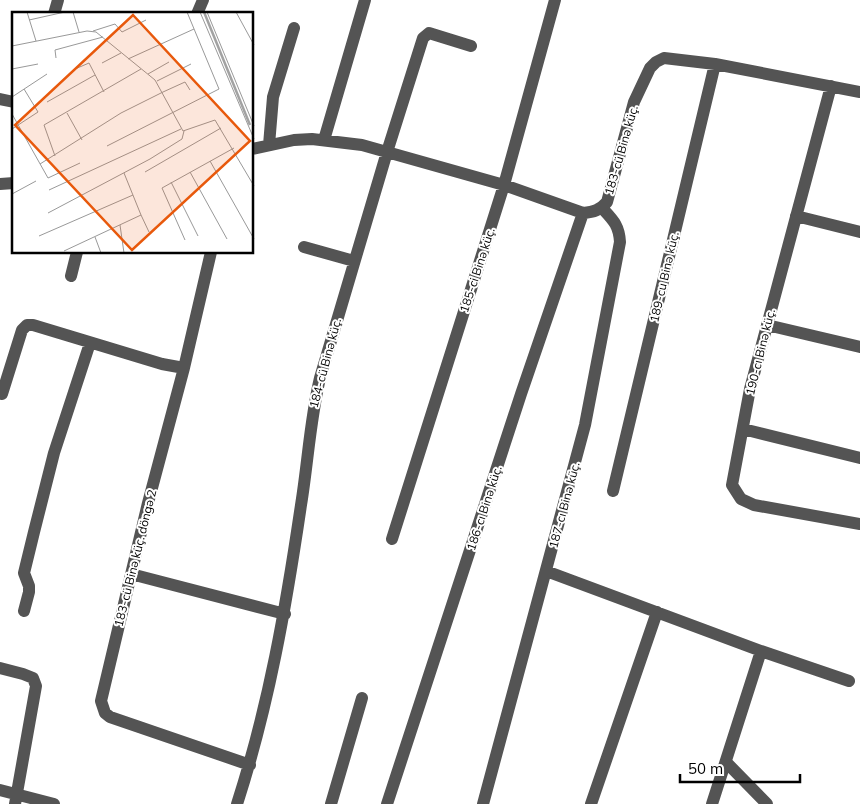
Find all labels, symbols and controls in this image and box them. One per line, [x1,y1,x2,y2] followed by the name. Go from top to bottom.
[12,12,254,254] inset map
[601,103,641,197] street label: 183-cü Binə küç.
[456,226,498,314] street label: 185-ci Binə küç.
[646,230,682,324] street label: 189-cu Binə küç.
[742,307,778,397] street label: 190-cı Binə küç.
[306,316,344,410] street label: 184-cü Binə küç.
[545,460,583,550] street label: 187-cı Binə küç.
[463,464,505,552] street label: 186-cı Binə küç.
[111,488,159,628] street label: 183-cü Binə küç. döngə 2
[680,752,800,784] scale bar
[688,759,723,778] text: 50 m

